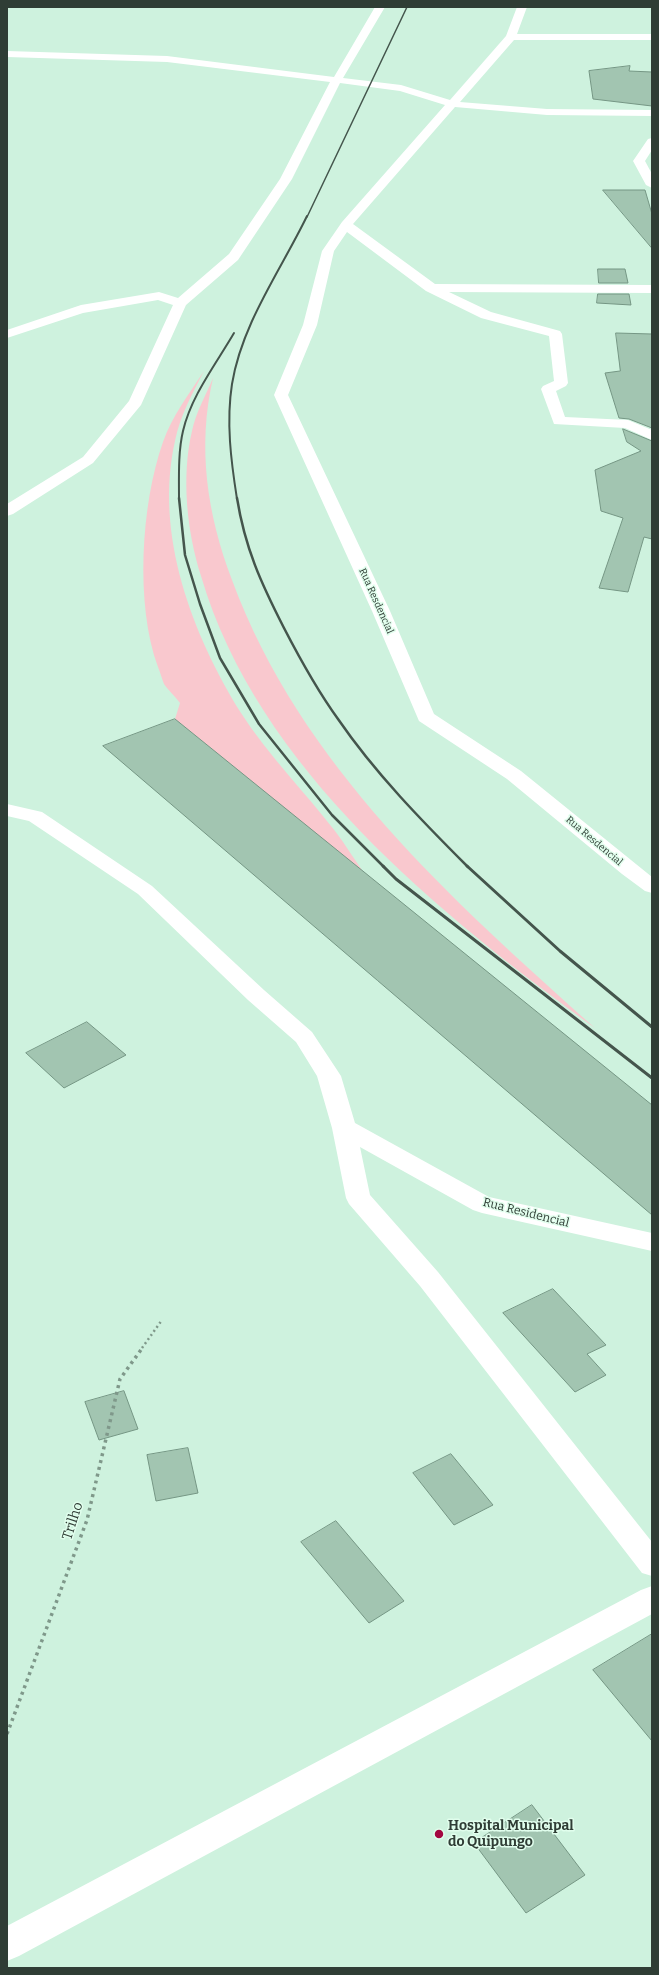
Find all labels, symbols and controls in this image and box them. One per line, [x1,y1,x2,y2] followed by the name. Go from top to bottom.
[356,566,396,636] street label: Rua Resdencial
[563,814,625,868] street label: Rua Resdencial
[481,1195,571,1231] street label: Rua Residencial
[59,1500,87,1542] street label: Trilho
[448,1818,574,1850] place label: Hospital Municipal do Quipungo
[433,1828,445,1840] marker: Hospital Municipal do Quipungo

